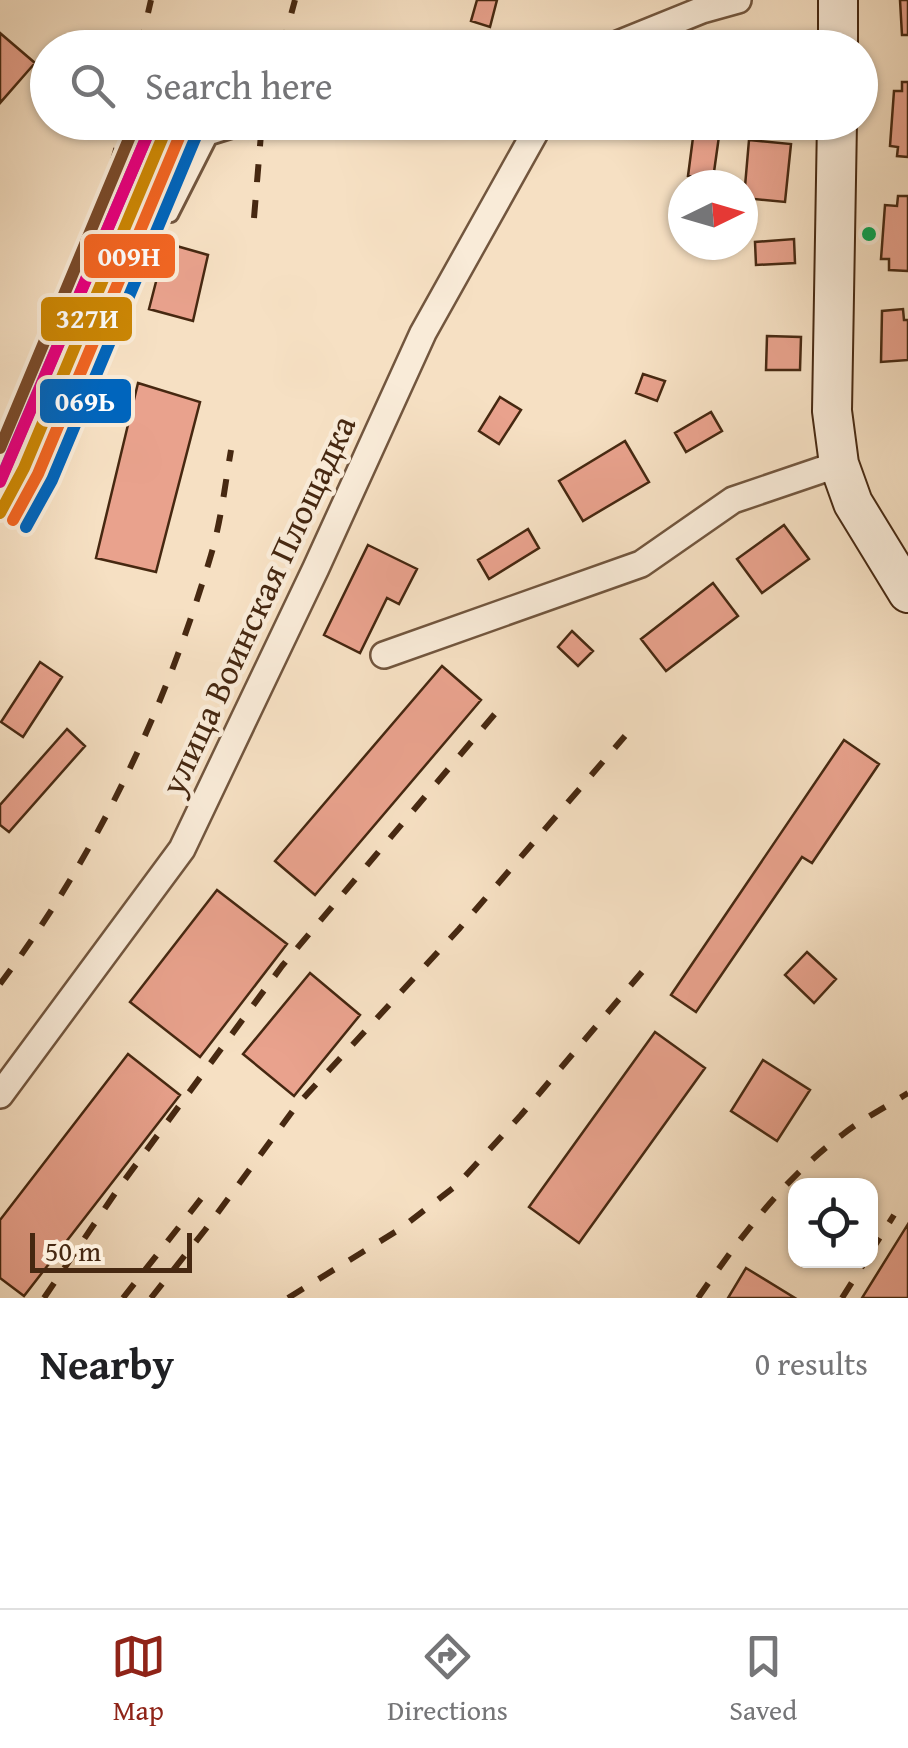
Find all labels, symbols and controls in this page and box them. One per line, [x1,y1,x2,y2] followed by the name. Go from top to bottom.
[30,30,878,140] search box
[145,57,333,113] text: Search here
[65,58,120,113] icon: search
[668,170,758,260] north arrow
[859,224,879,244] unlabelled marker
[82,232,177,280] line badge: 009Н
[98,235,160,276] text: 009Н
[39,295,134,343] line badge: 327И
[55,297,119,338] text: 327И
[38,377,133,425] line badge: 069Ь
[55,380,115,421] text: 069Ь
[146,406,368,804] street label: улица Воинская Площадка
[788,1178,878,1268] map controls
[788,1178,878,1268] button: locate
[30,1228,192,1272] scale bar
[45,1230,101,1271] text: 50 m
[40,1333,174,1394] text: Nearby
[755,1340,868,1387] text: 0 results
[111,1629,166,1730] tab: Map
[387,1629,508,1730] tab: Directions
[729,1629,797,1730] tab: Saved

